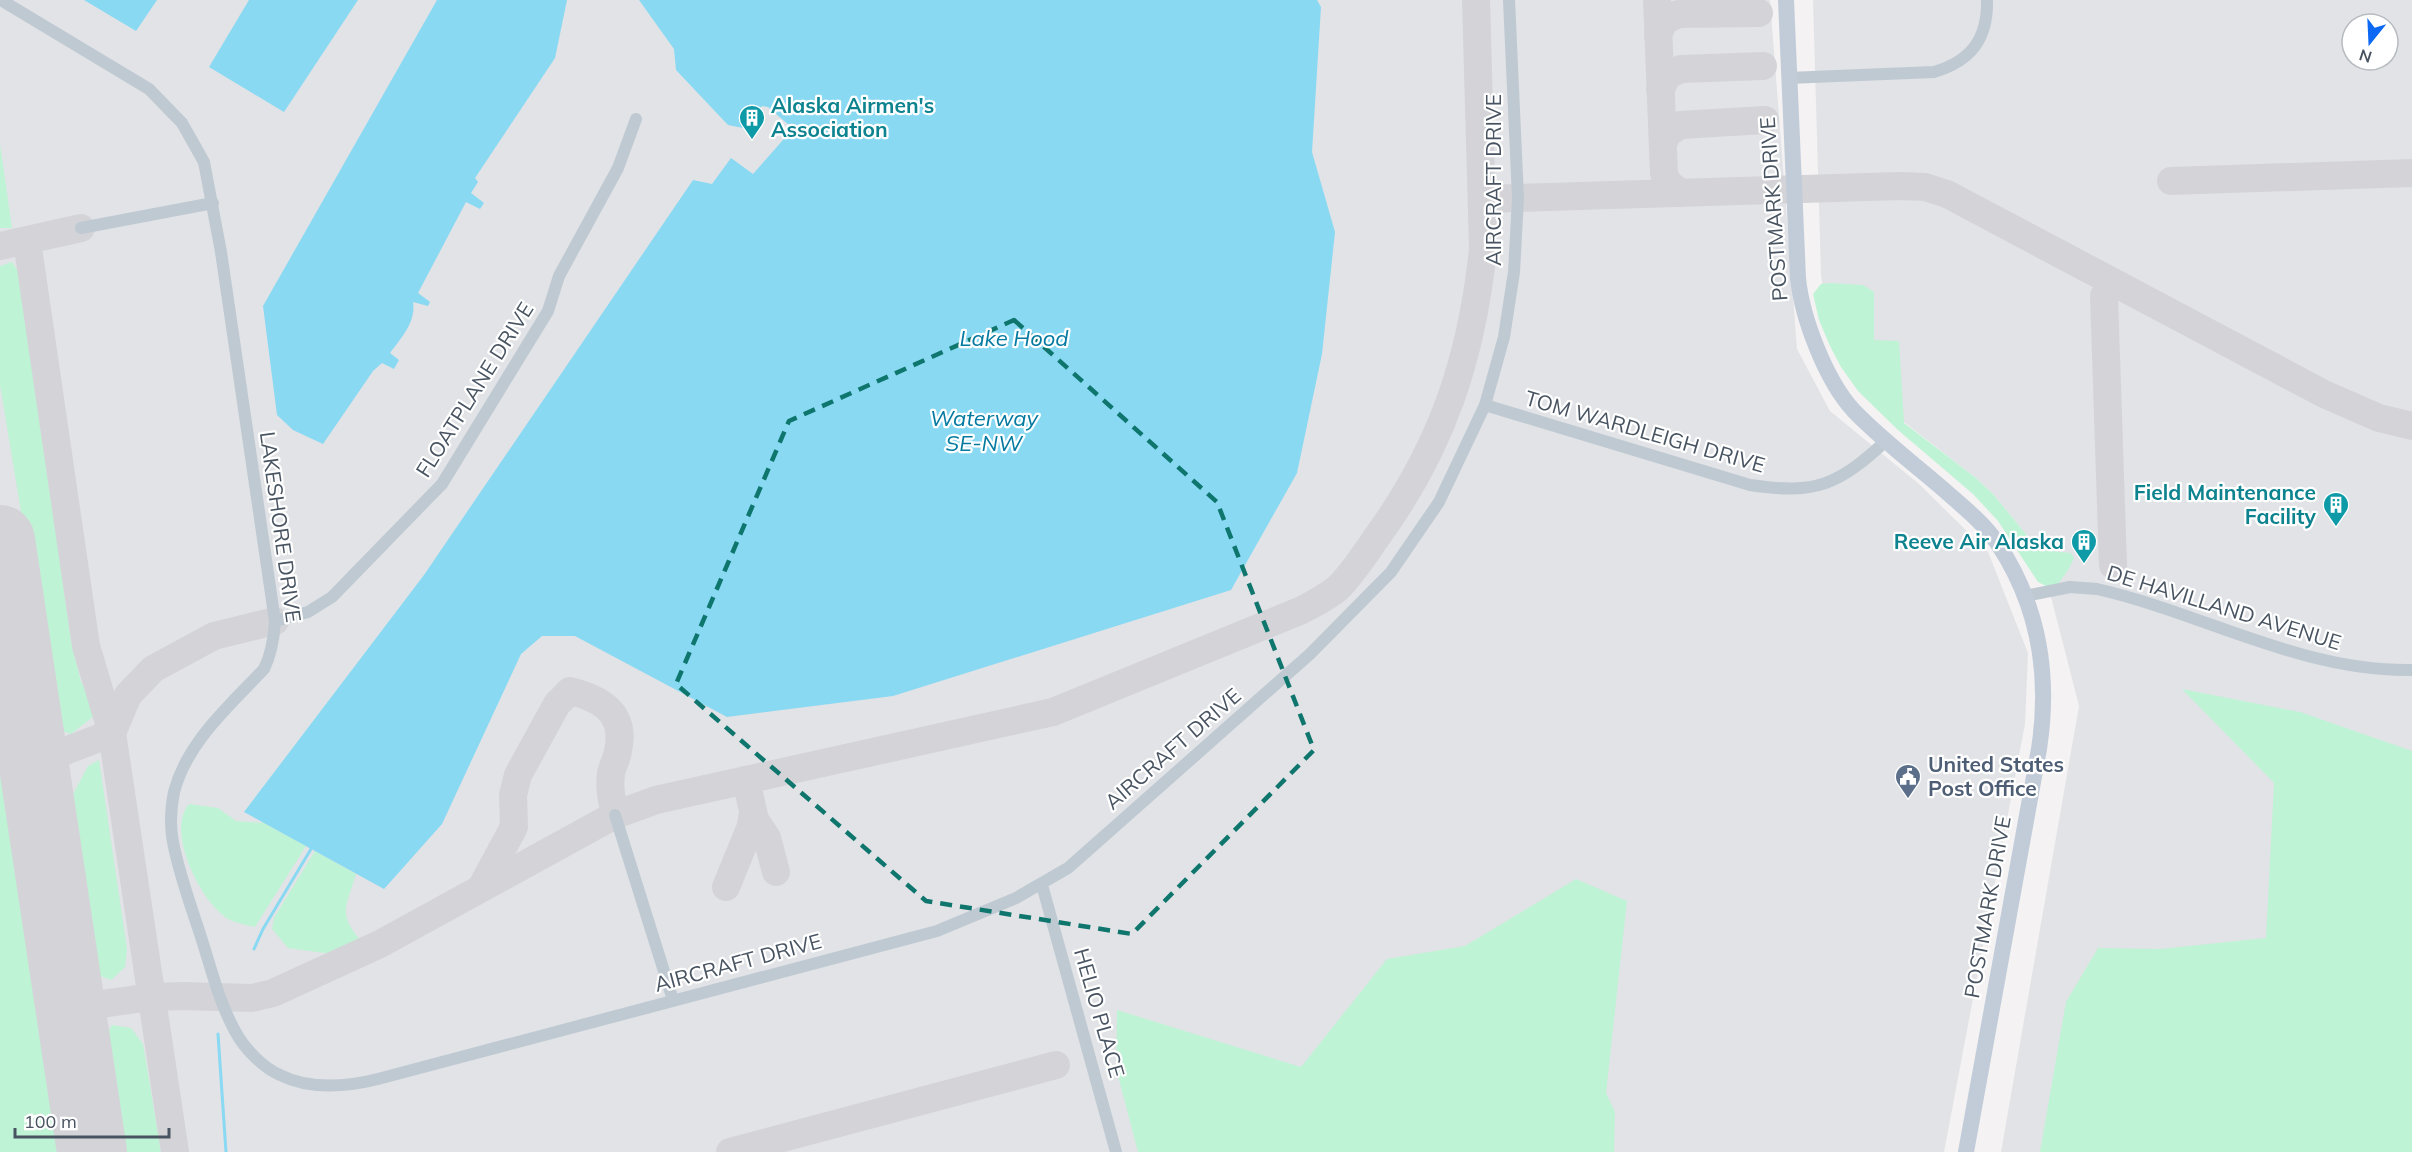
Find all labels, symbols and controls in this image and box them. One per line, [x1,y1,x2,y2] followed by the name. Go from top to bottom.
[2340,12,2400,72] north arrow
[2357,45,2374,68] text: N
[771,92,934,142] place label: Alaska Airmen's Association
[1480,94,1506,266] street label: AIRCRAFT DRIVE
[737,103,767,141] building icon: Alaska Airmen's Association
[1754,116,1792,302] street label: POSTMARK DRIVE
[410,297,539,482] street label: FLOATPLANE DRIVE
[959,324,1069,352] water label: Lake Hood
[1522,384,1768,478] street label: TOM WARDLEIGH DRIVE
[930,404,1039,457] water label: Waterway SE-NW
[255,430,307,624] street label: LAKESHORE DRIVE
[2134,479,2317,529] place label: Field Maintenance Facility
[2321,490,2351,528] building icon: Field Maintenance Facility
[2069,527,2099,565] building icon: Reeve Air Alaska
[1894,528,2064,554] place label: Reeve Air Alaska
[2104,559,2344,655] street label: DE HAVILLAND AVENUE
[1099,682,1246,814] street label: AIRCRAFT DRIVE
[1928,751,2064,801] place label: United States Post Office
[1893,762,1923,800] public building icon: United States Post Office
[1958,814,2016,1000] street label: POSTMARK DRIVE
[651,927,824,997] street label: AIRCRAFT DRIVE
[1069,945,1131,1081] street label: HELIO PLACE
[15,1101,170,1139] scale bar
[24,1110,77,1133] text: 100 m

